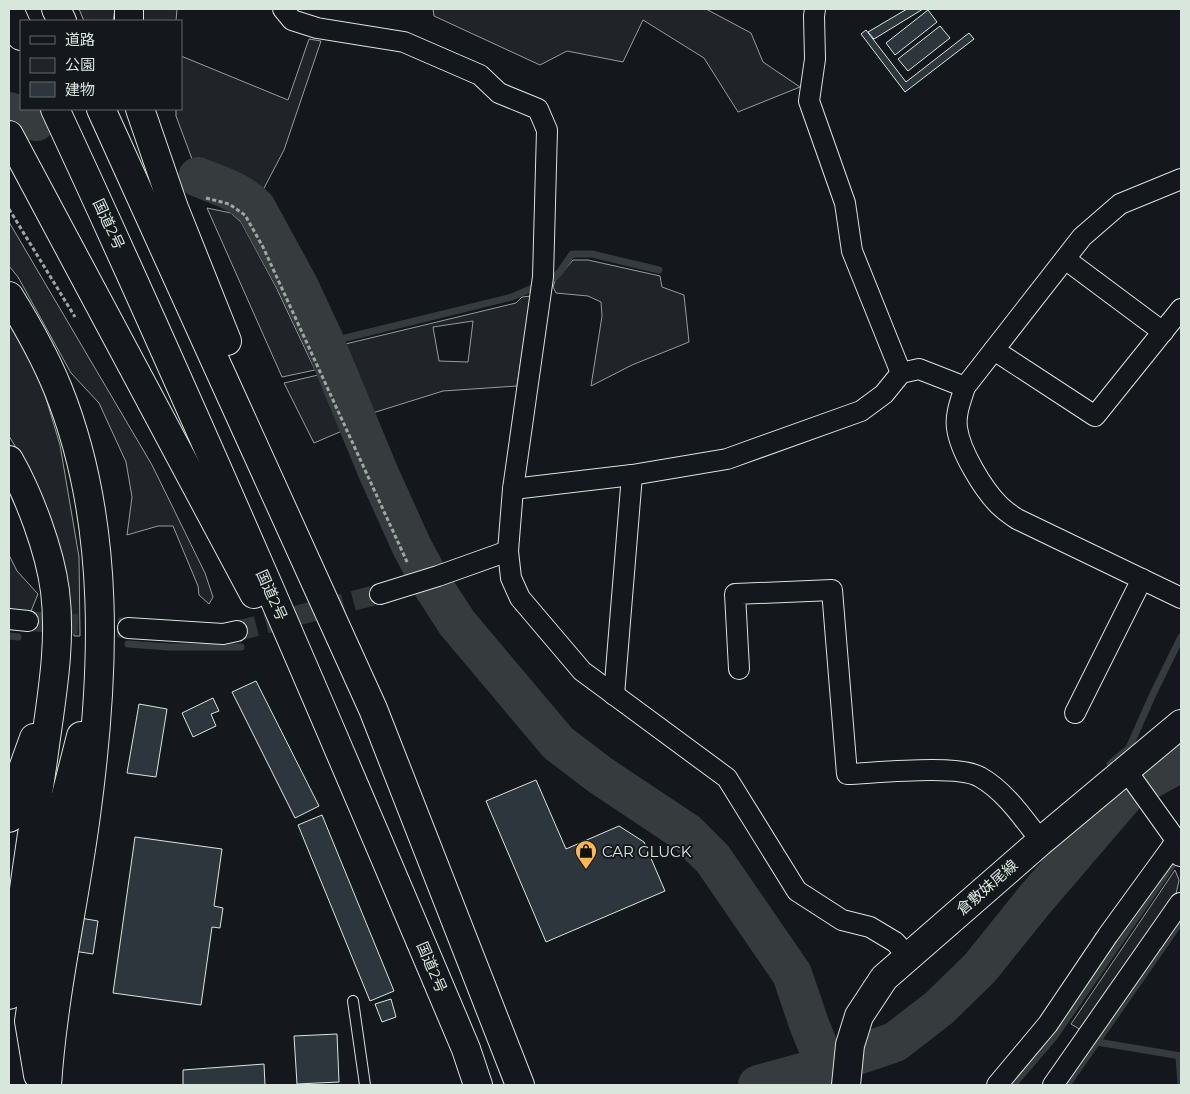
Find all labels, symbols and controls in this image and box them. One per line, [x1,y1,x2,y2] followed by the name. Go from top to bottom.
[20,20,182,110] legend
[65,30,95,49] text: 道路
[65,55,95,74] text: 公園
[65,80,95,99] text: 建物
[89,196,129,252] street label: 国道2号
[252,567,292,623] street label: 国道2号
[574,839,598,870] shop icon: CAR GLUCK
[602,842,692,861] place label: CAR GLUCK
[952,855,1022,919] street label: 倉敷妹尾線
[413,939,451,995] street label: 国道2号

